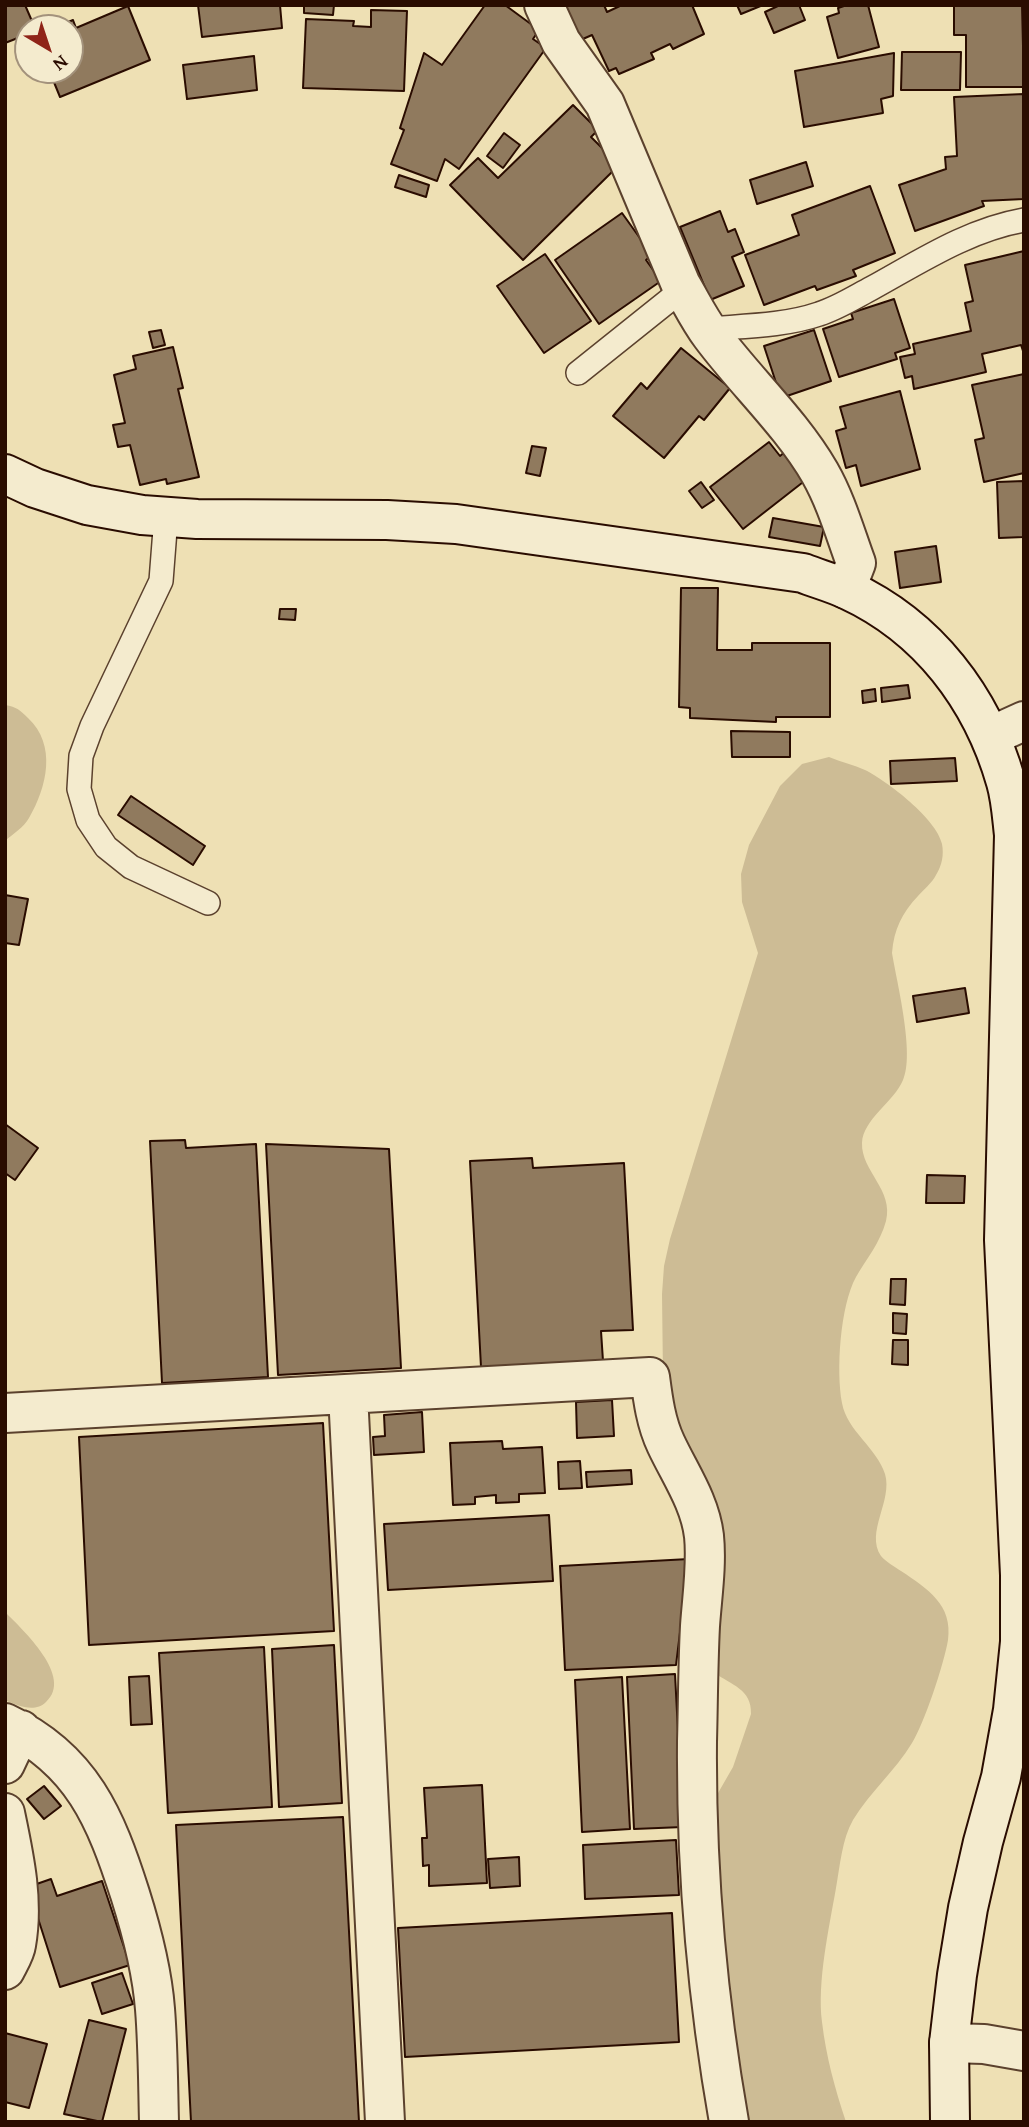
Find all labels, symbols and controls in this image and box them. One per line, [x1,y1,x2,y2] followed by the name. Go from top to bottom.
[14,14,84,84] north arrow
[47,49,75,79] text: N

